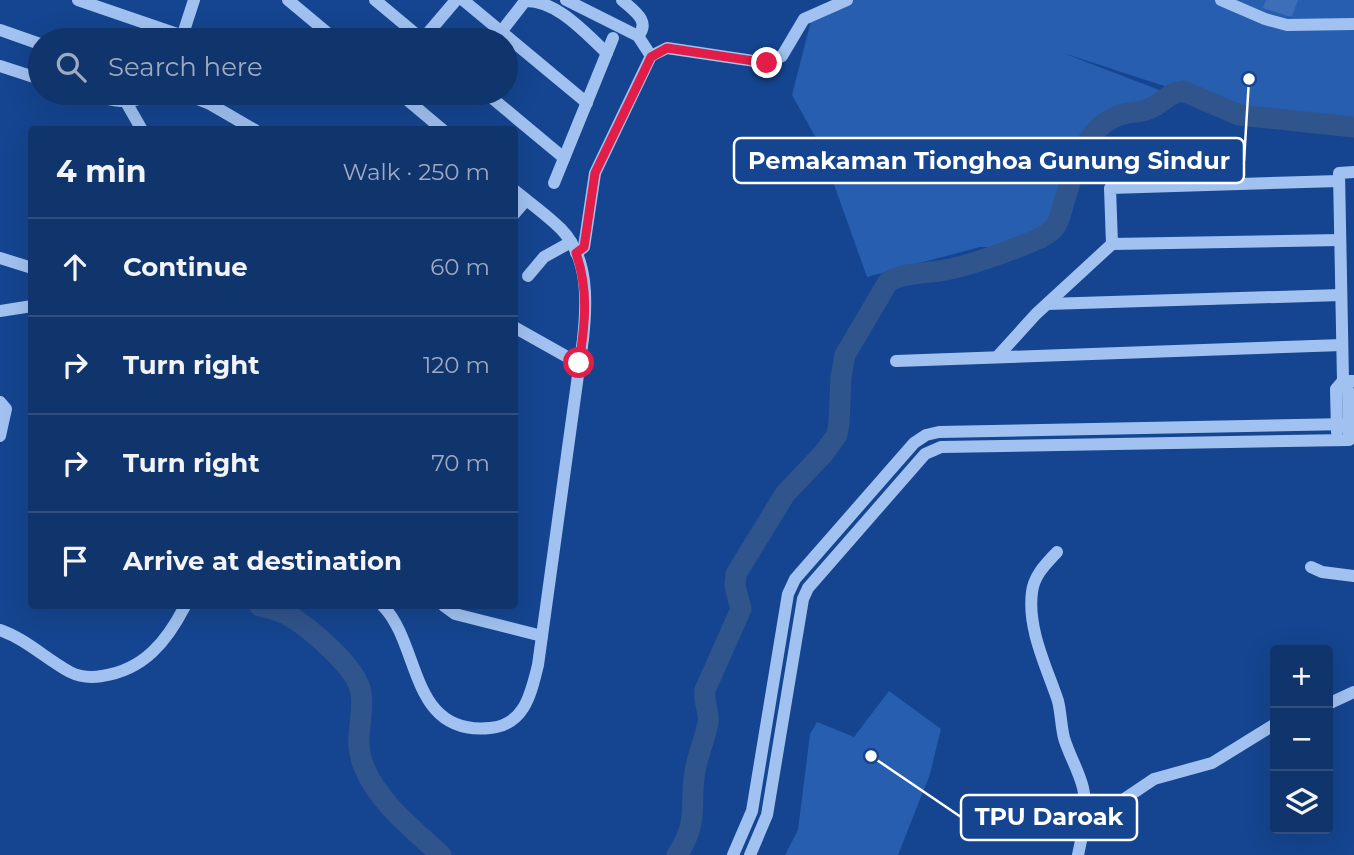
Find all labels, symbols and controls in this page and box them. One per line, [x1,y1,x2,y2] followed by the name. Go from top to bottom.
[28,28,518,105] search box
[751,47,782,78] route end
[52,48,90,86] icon: search
[108,51,263,83] text: Search here
[734,138,1244,183] callout: Pemakaman Tionghoa Gunung Sindur
[748,146,1230,175] text: Pemakaman Tionghoa Gunung Sindur
[56,153,146,190] text: 4 min
[343,158,490,186] text: Walk · 250 m
[56,248,94,286] icon: ahead
[123,251,248,283] text: Continue
[430,253,490,281] text: 60 m
[56,346,94,384] icon: right
[563,347,594,378] route start
[123,349,259,381] text: Turn right
[423,351,490,379] text: 120 m
[56,444,94,482] icon: right
[123,447,259,479] text: Turn right
[431,449,490,477] text: 70 m
[56,542,94,580] icon: arrive
[123,545,402,577] text: Arrive at destination
[1270,645,1333,834] map controls
[1270,645,1333,708] button: +
[1270,708,1333,771] button: −
[1270,771,1333,834] button: layers
[961,795,1137,840] callout: TPU Daroak
[975,802,1124,831] text: TPU Daroak

